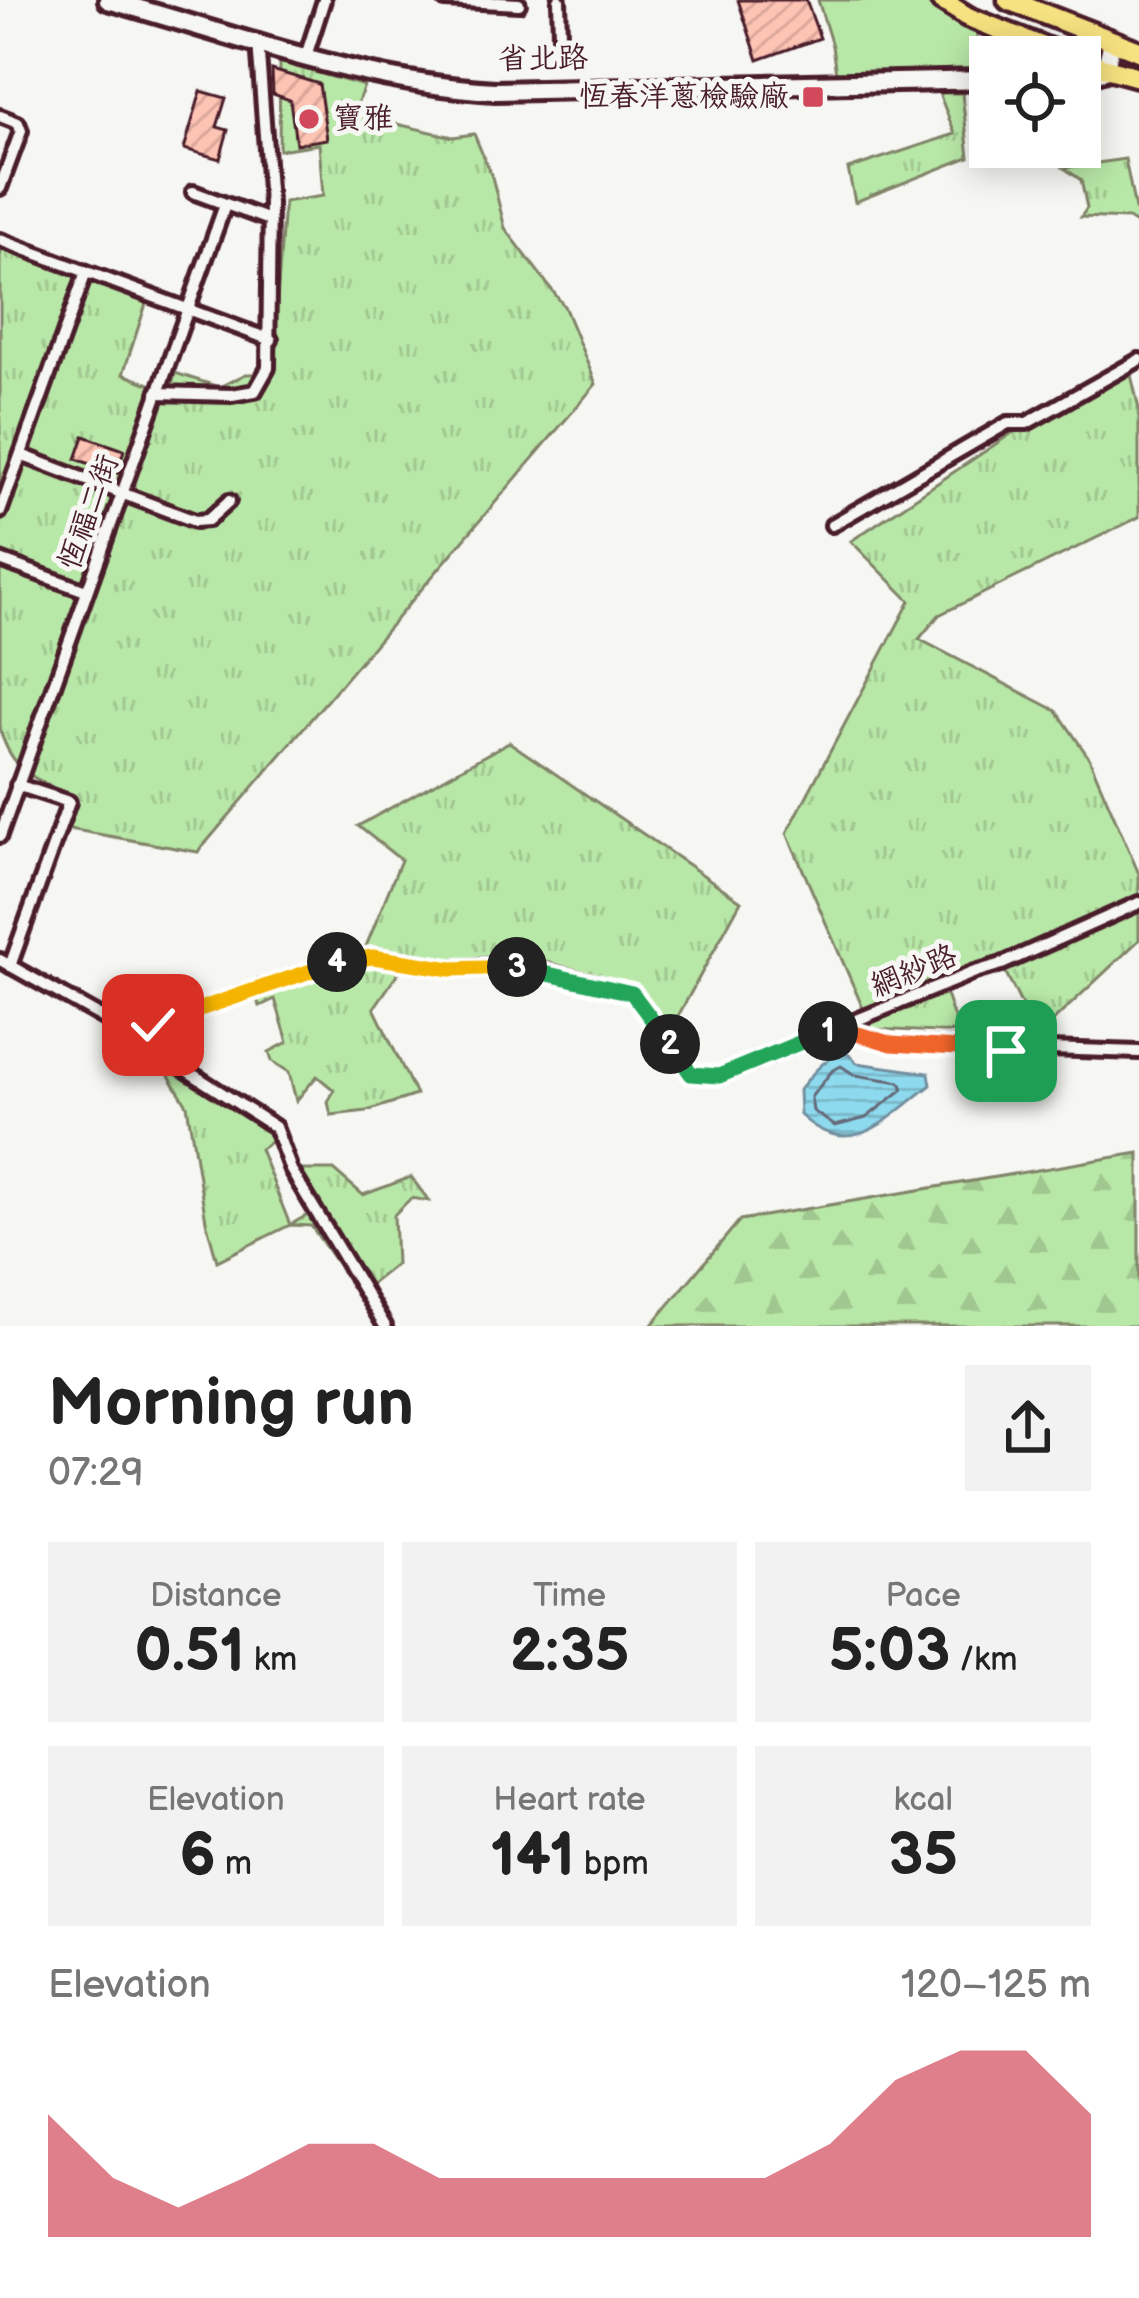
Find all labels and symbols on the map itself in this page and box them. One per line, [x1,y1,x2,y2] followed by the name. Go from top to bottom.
[498,40,588,78] street label: 省北路
[579,79,789,115] place label: 恆春洋蔥檢驗廠
[800,84,826,110] marker: 恆春洋蔥檢驗廠
[333,101,393,137] place label: 寶雅
[296,106,322,132] marker: 寶雅
[52,449,126,575] street label: 恆福二街
[307,932,367,992] pin: 4
[487,937,547,997] pin: 3
[866,937,962,1005] street label: 網紗路
[102,974,204,1076] pin
[955,1000,1057,1102] pin
[798,1001,858,1061] pin: 1
[640,1014,700,1074] pin: 2

